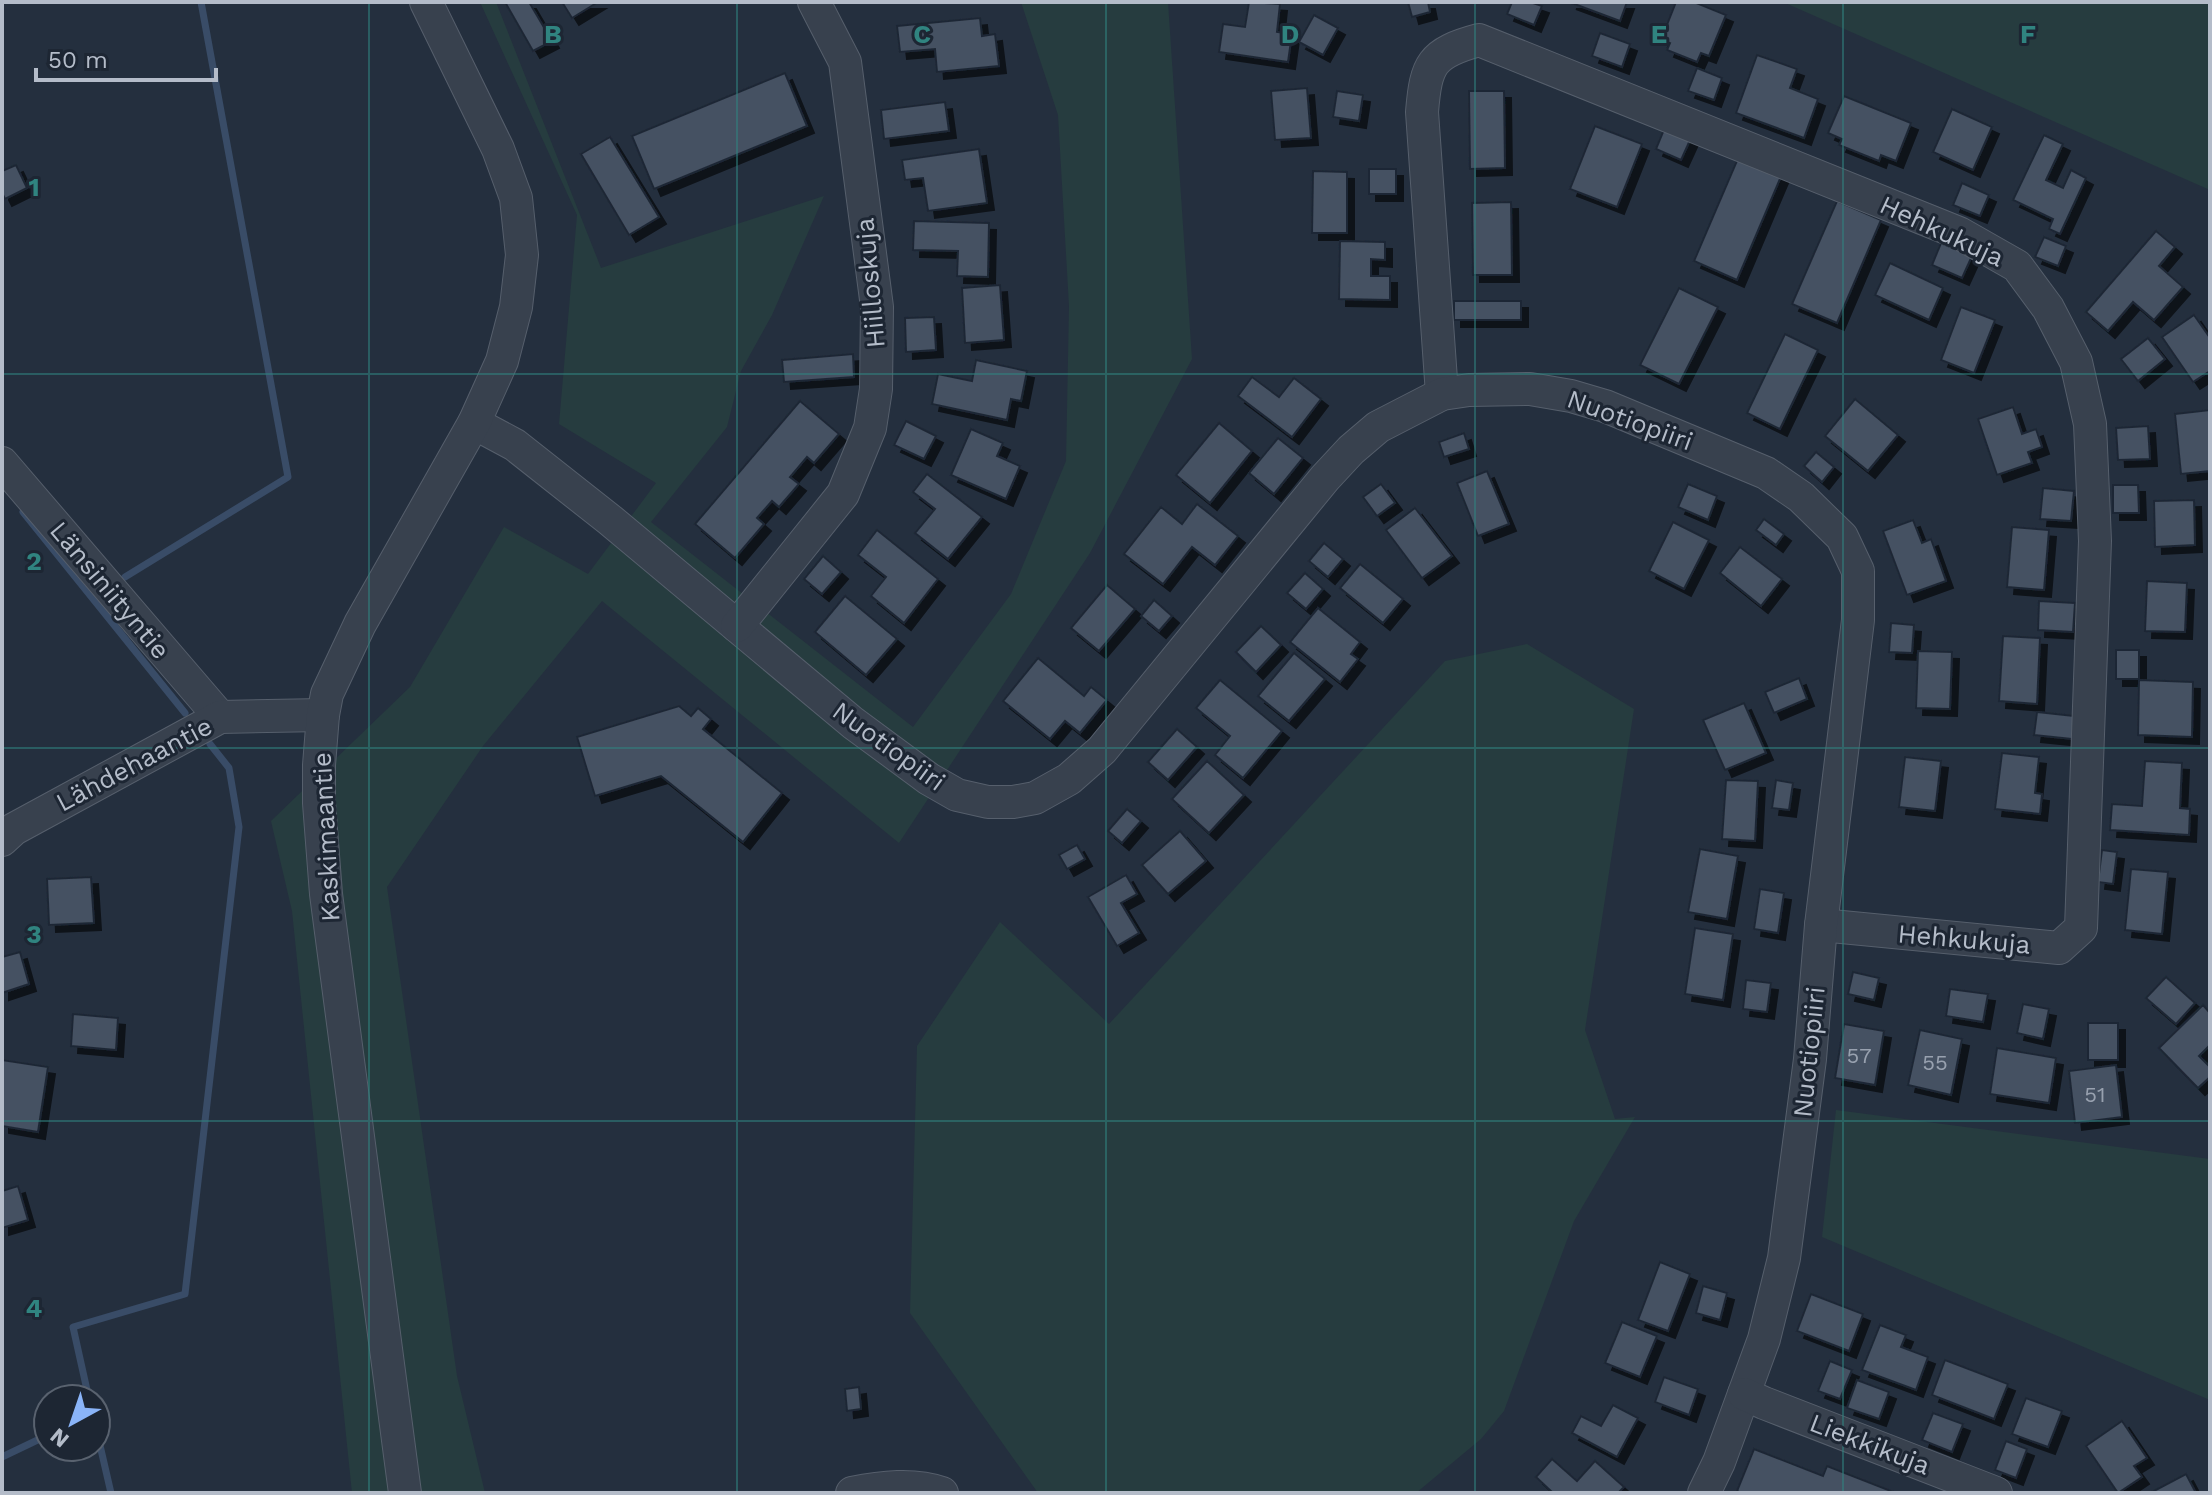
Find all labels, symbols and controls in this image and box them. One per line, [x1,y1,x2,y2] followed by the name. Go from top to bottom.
[544,19,562,49] text: B
[913,19,931,49] text: C
[1281,19,1299,49] text: D
[1651,19,1667,49] text: E
[2020,19,2036,49] text: F
[36,32,216,82] scale bar
[48,46,108,74] text: 50 m
[28,172,40,202] text: 1
[1875,189,2009,273] street label: Hehkukuja
[849,216,891,349] street label: Hiilloskuja
[1563,383,1697,457] street label: Nuotiopiiri
[44,515,176,665] street label: Länsiniityntie
[26,546,42,576] text: 2
[827,695,951,797] street label: Nuotiopiiri
[51,710,217,818] street label: Lähdehaantie
[307,751,345,923] street label: Kaskimaantie
[1896,918,2032,960] street label: Hehkukuja
[26,919,42,949] text: 3
[1787,985,1831,1119] street label: Nuotiopiiri
[1846,1043,1872,1068] house number: 57
[1922,1050,1948,1075] house number: 55
[2084,1082,2106,1107] house number: 51
[26,1293,43,1323] text: 4
[32,1383,112,1463] north arrow
[1806,1407,1935,1481] street label: Liekkikuja
[45,1423,74,1453] text: N

